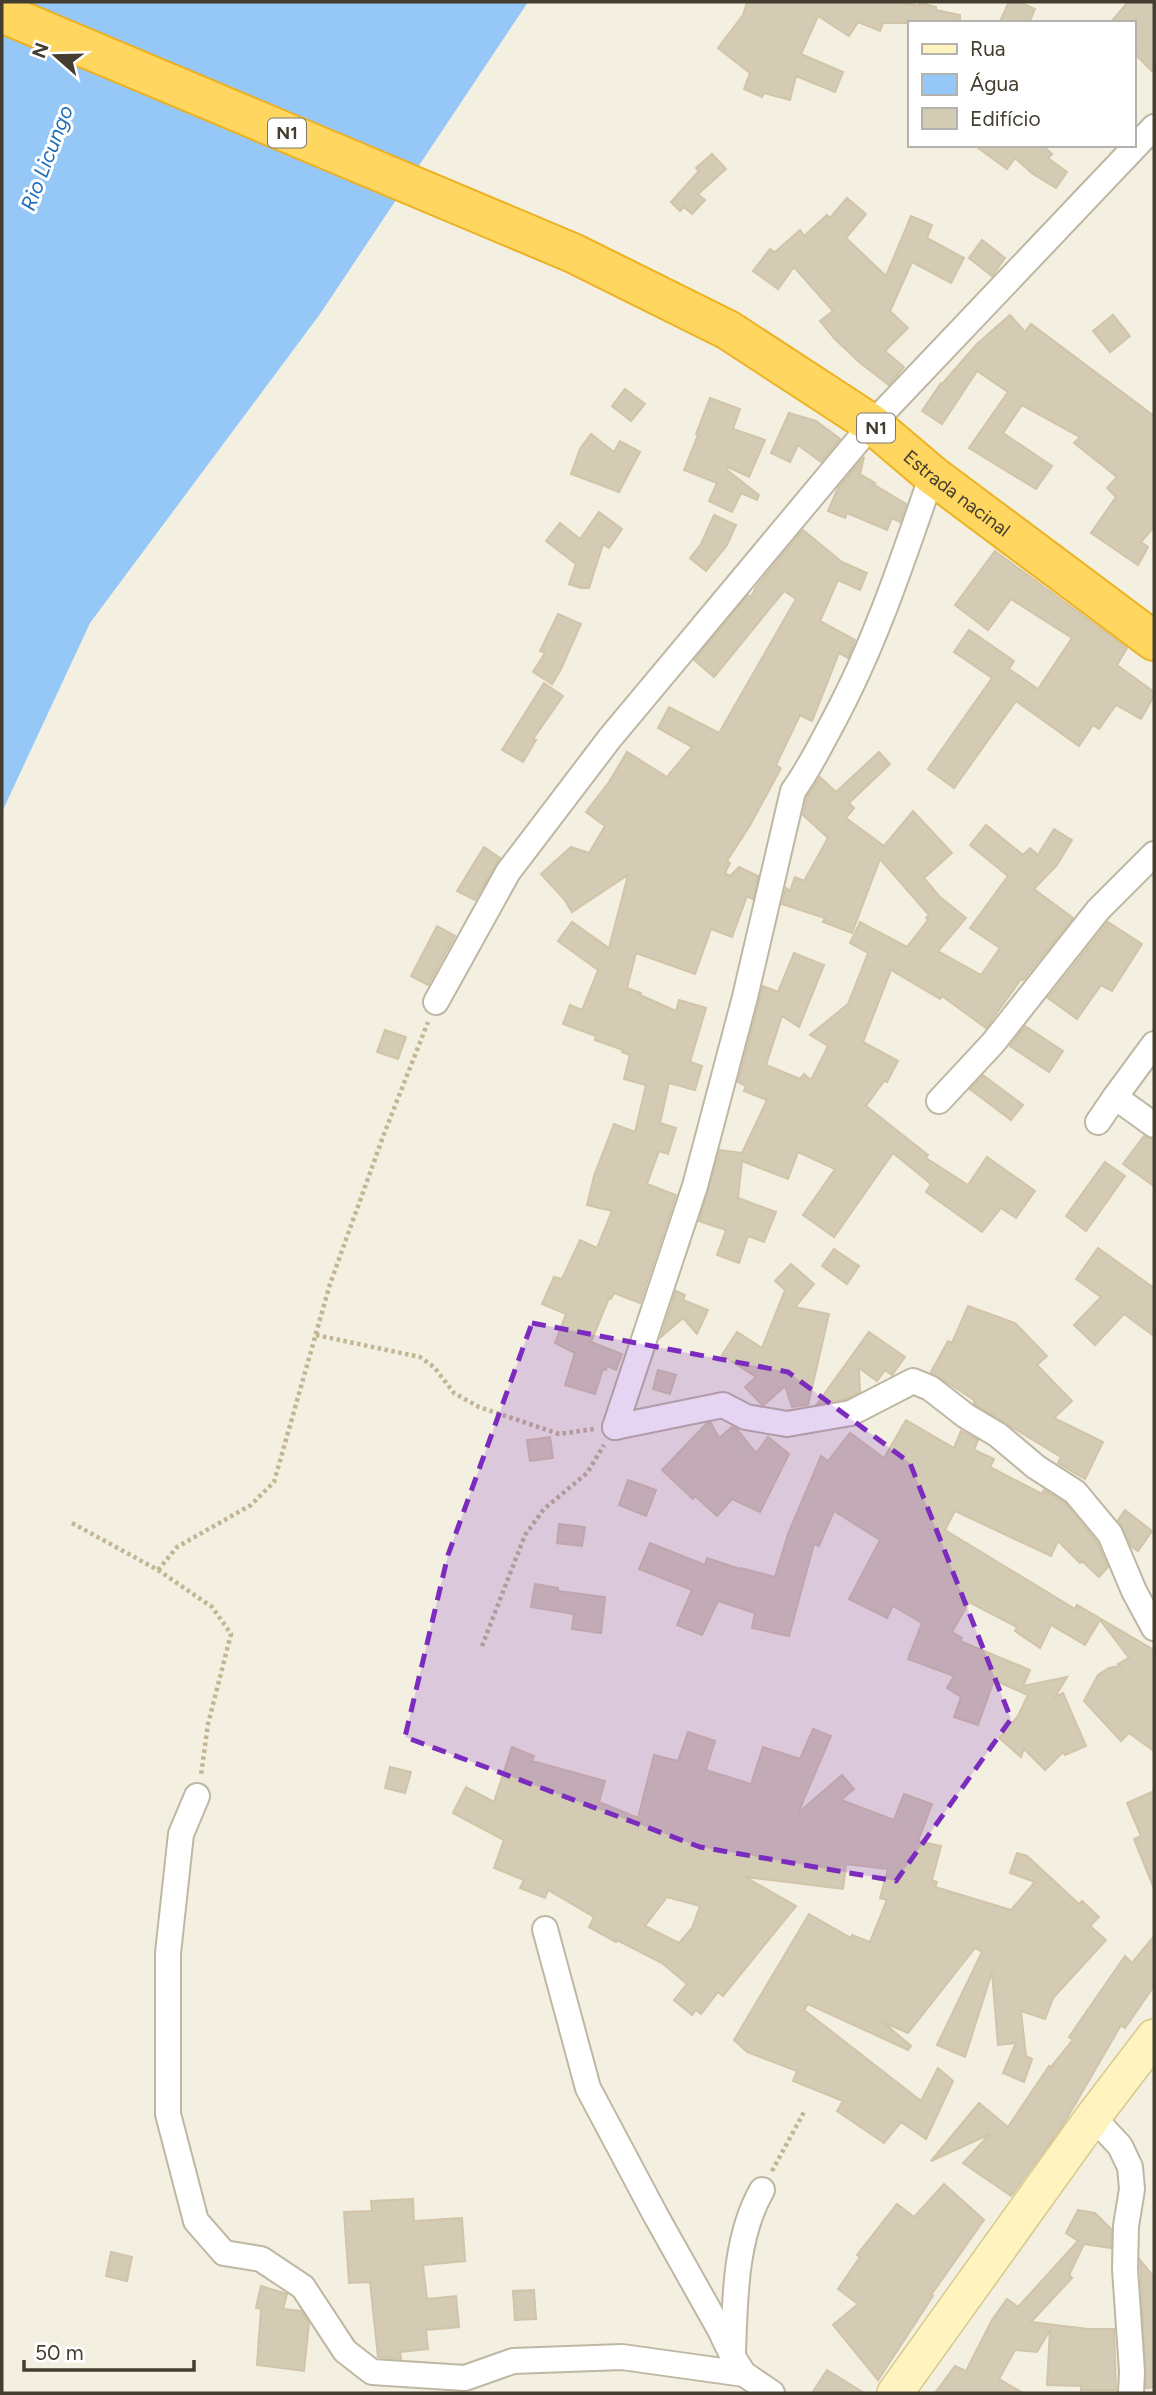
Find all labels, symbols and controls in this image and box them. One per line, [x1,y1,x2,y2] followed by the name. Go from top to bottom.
[21,21,91,91] north arrow
[908,21,1135,147] legend
[970,36,1006,61] text: Rua
[27,40,54,61] text: N
[970,71,1019,96] text: Água
[15,102,78,214] water label: Rio Licungo
[970,106,1041,131] text: Edifício
[268,118,306,148] road number: N1
[857,414,895,442] road number: N1
[899,445,1015,542] street label: Estrada nacinal
[24,2328,194,2372] scale bar
[35,2340,84,2365] text: 50 m

